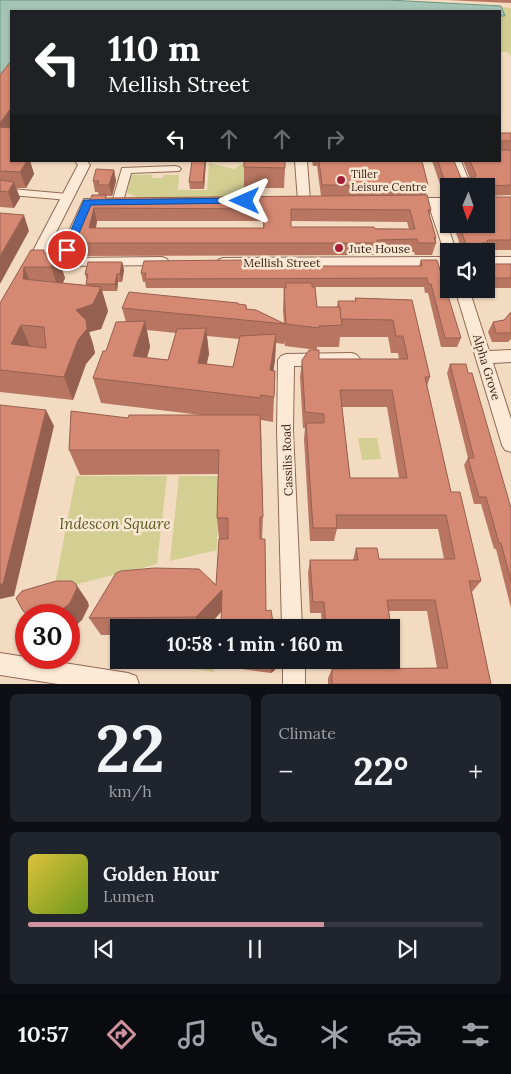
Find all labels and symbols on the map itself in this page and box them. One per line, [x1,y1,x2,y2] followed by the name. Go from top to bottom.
[351,167,427,194] place label: Tiller Leisure Centre
[218,174,270,226] position arrow
[335,174,347,186] marker: Tiller Leisure Centre
[440,178,495,232] north arrow
[46,229,88,271] pin
[348,241,411,256] place label: Jute House
[333,242,345,254] marker: Jute House
[243,255,321,270] street label: Mellish Street
[470,331,504,402] street label: Alpha Grove
[278,424,296,496] street label: Cassilis Road
[59,514,171,533] park label: Indescon Square
[15,604,80,669] speed limit sign: 30

